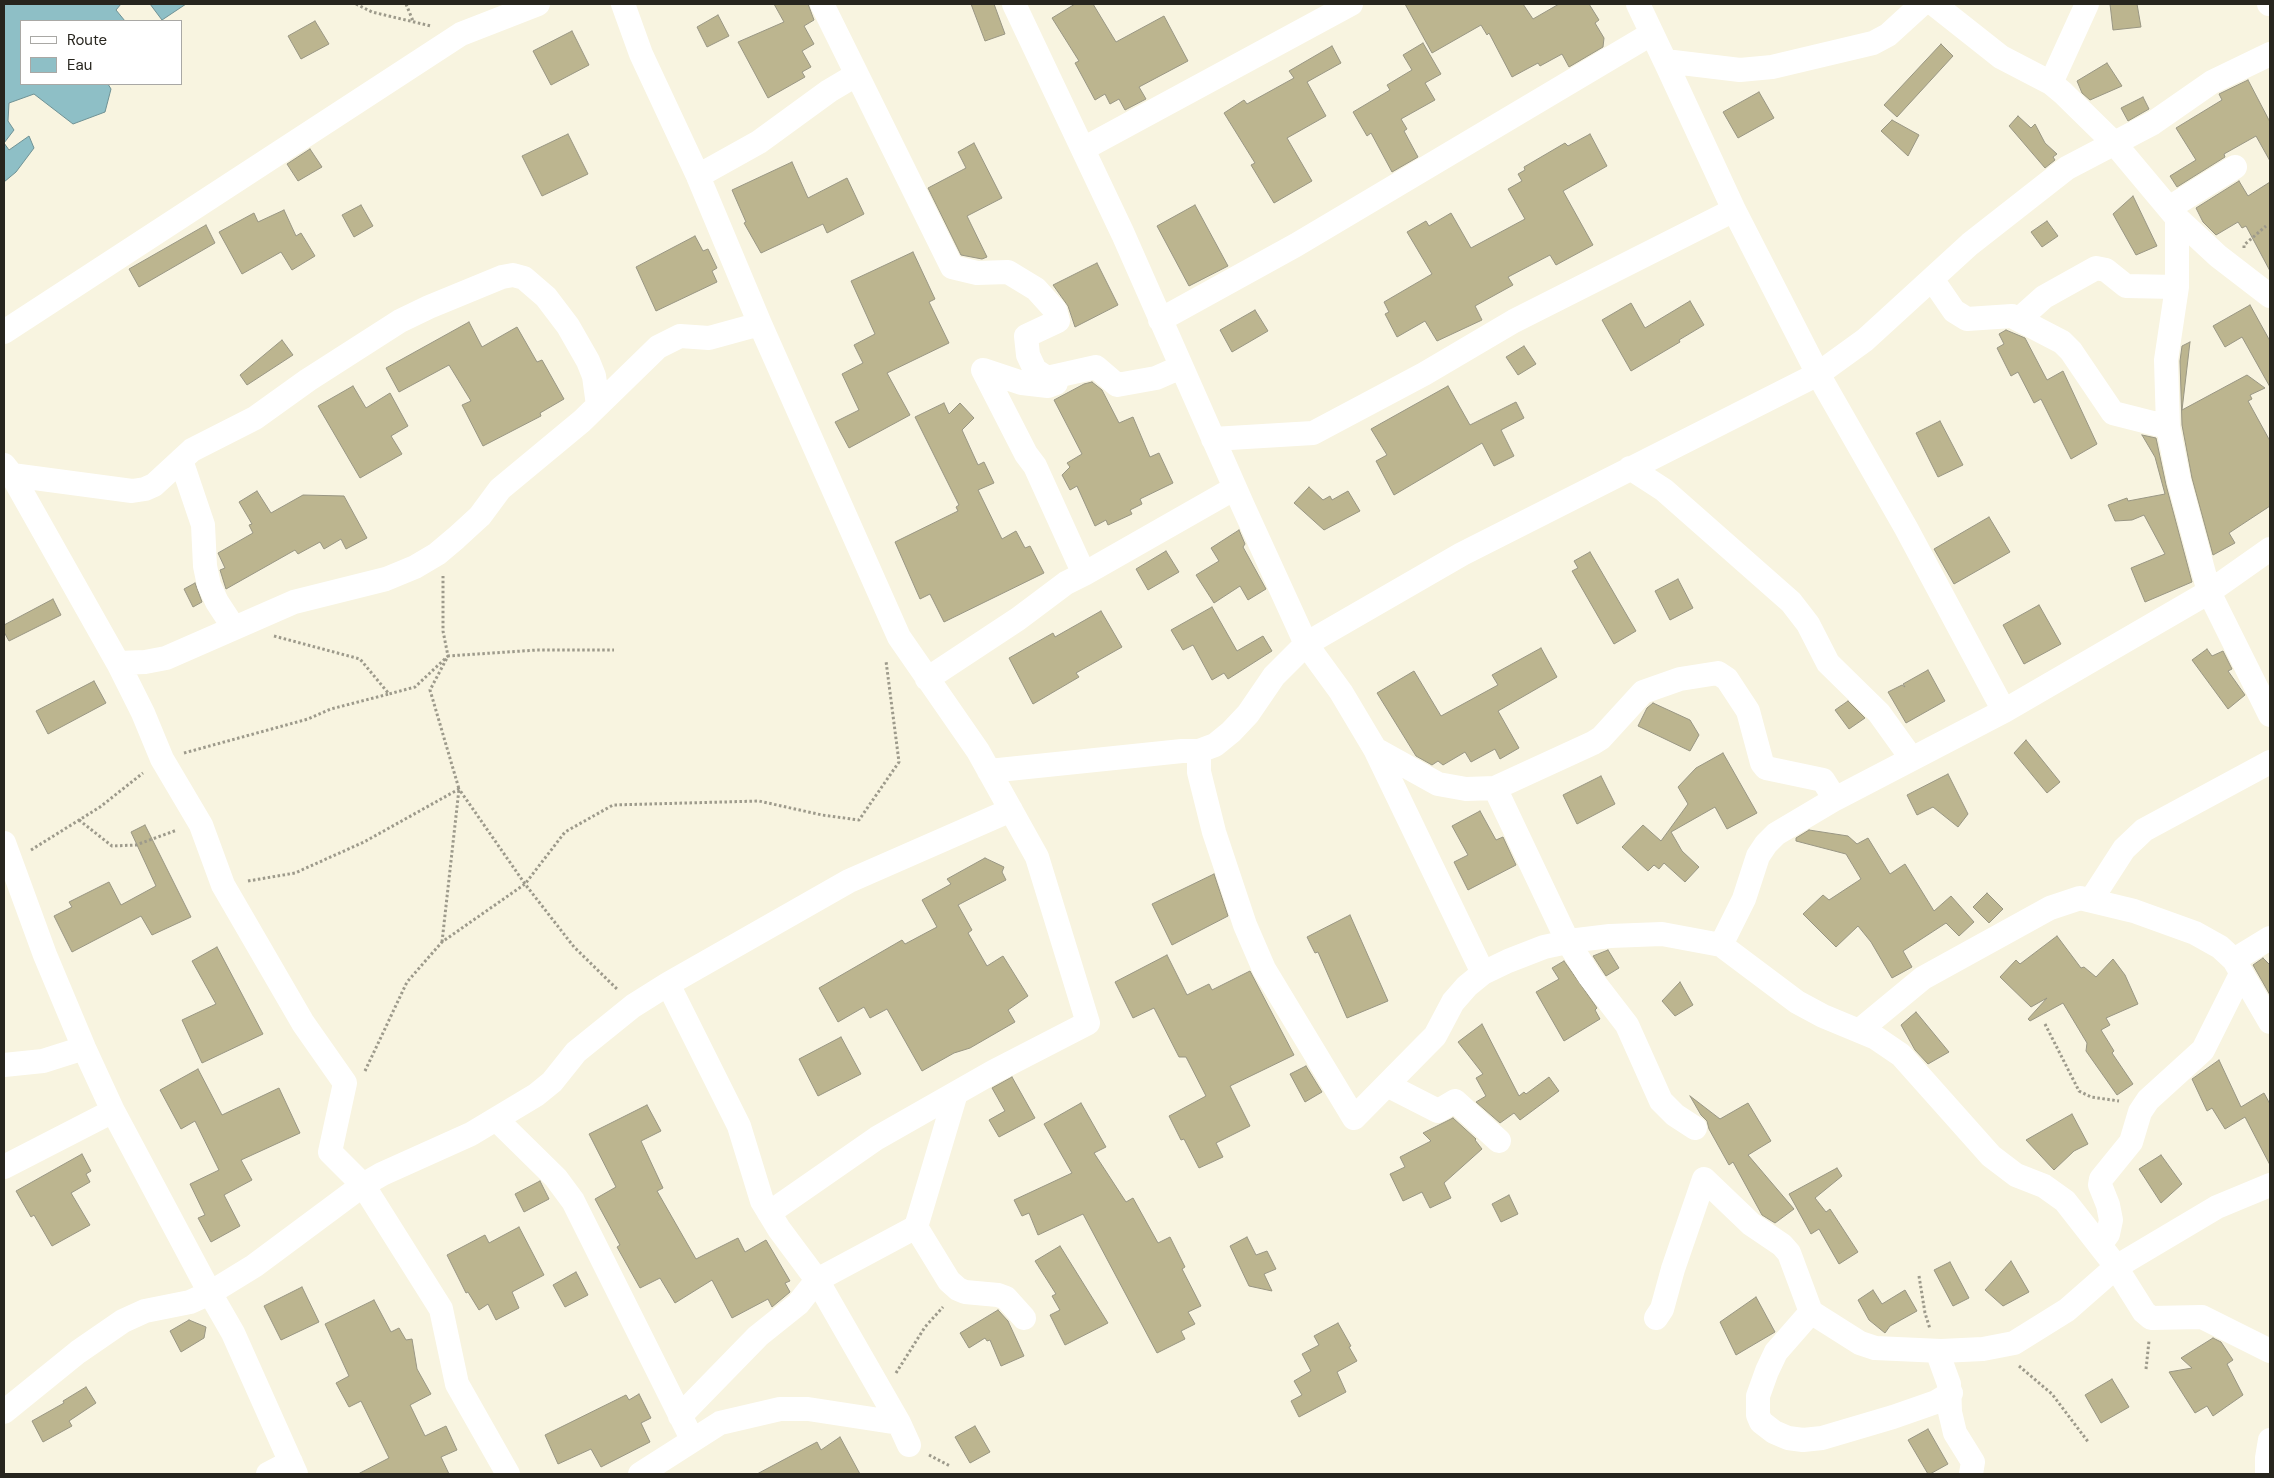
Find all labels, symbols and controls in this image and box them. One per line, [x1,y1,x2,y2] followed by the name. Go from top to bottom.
[20,20,182,85] legend
[67,30,107,50] text: Route
[67,55,92,75] text: Eau

